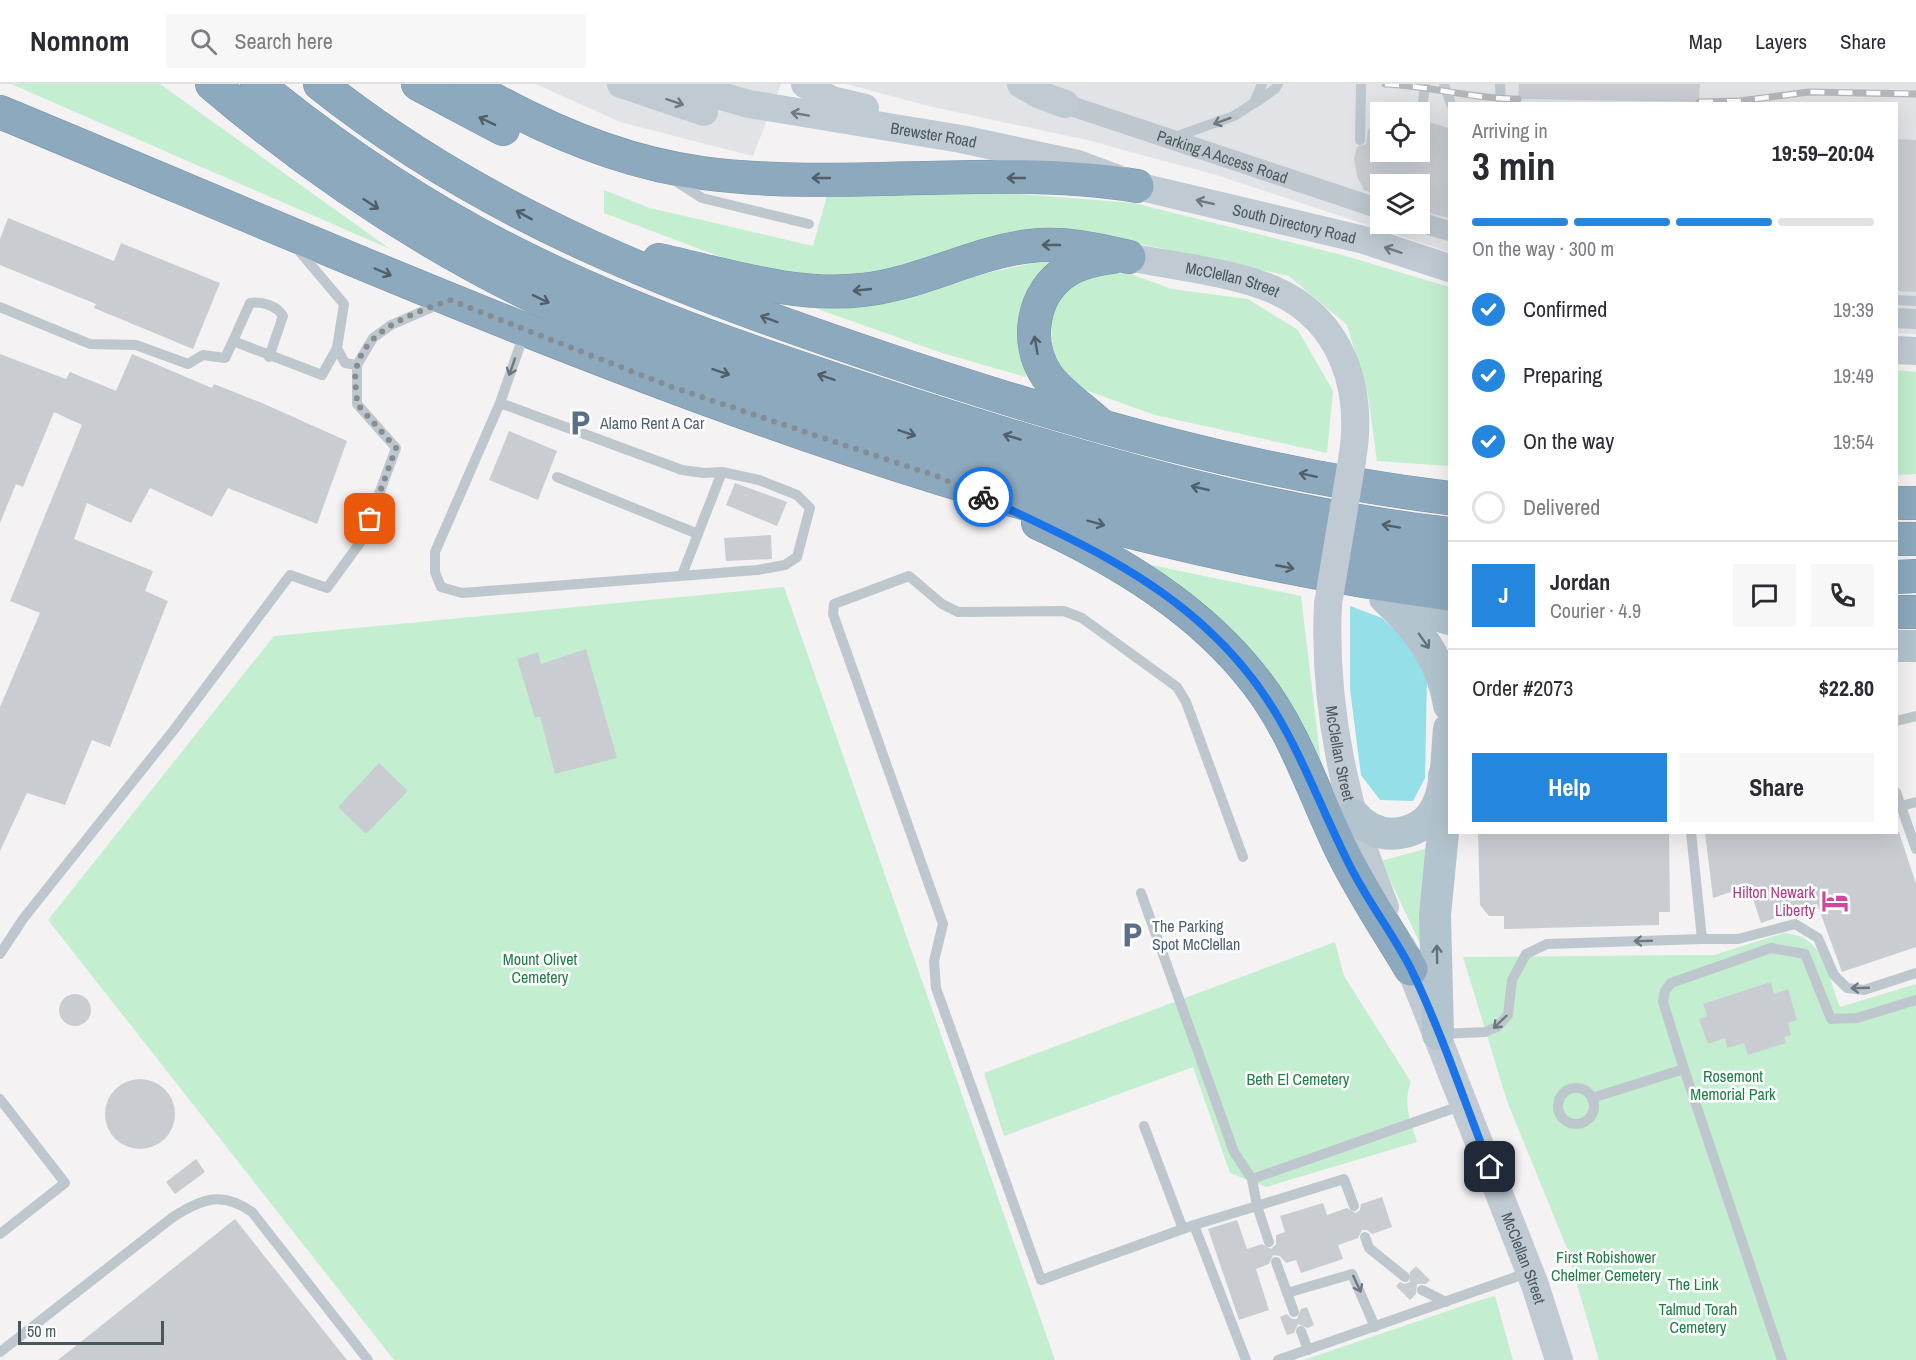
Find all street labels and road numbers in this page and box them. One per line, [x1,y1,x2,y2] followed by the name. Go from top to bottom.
[889,117,979,153] street label: Brewster Road
[1154,124,1291,189] street label: Parking A Access Road
[1230,198,1358,249] street label: South Directory Road
[1184,256,1284,302] street label: McClellan Street
[1321,704,1360,803] street label: McClellan Street
[1496,1209,1551,1307] street label: McClellan Street

